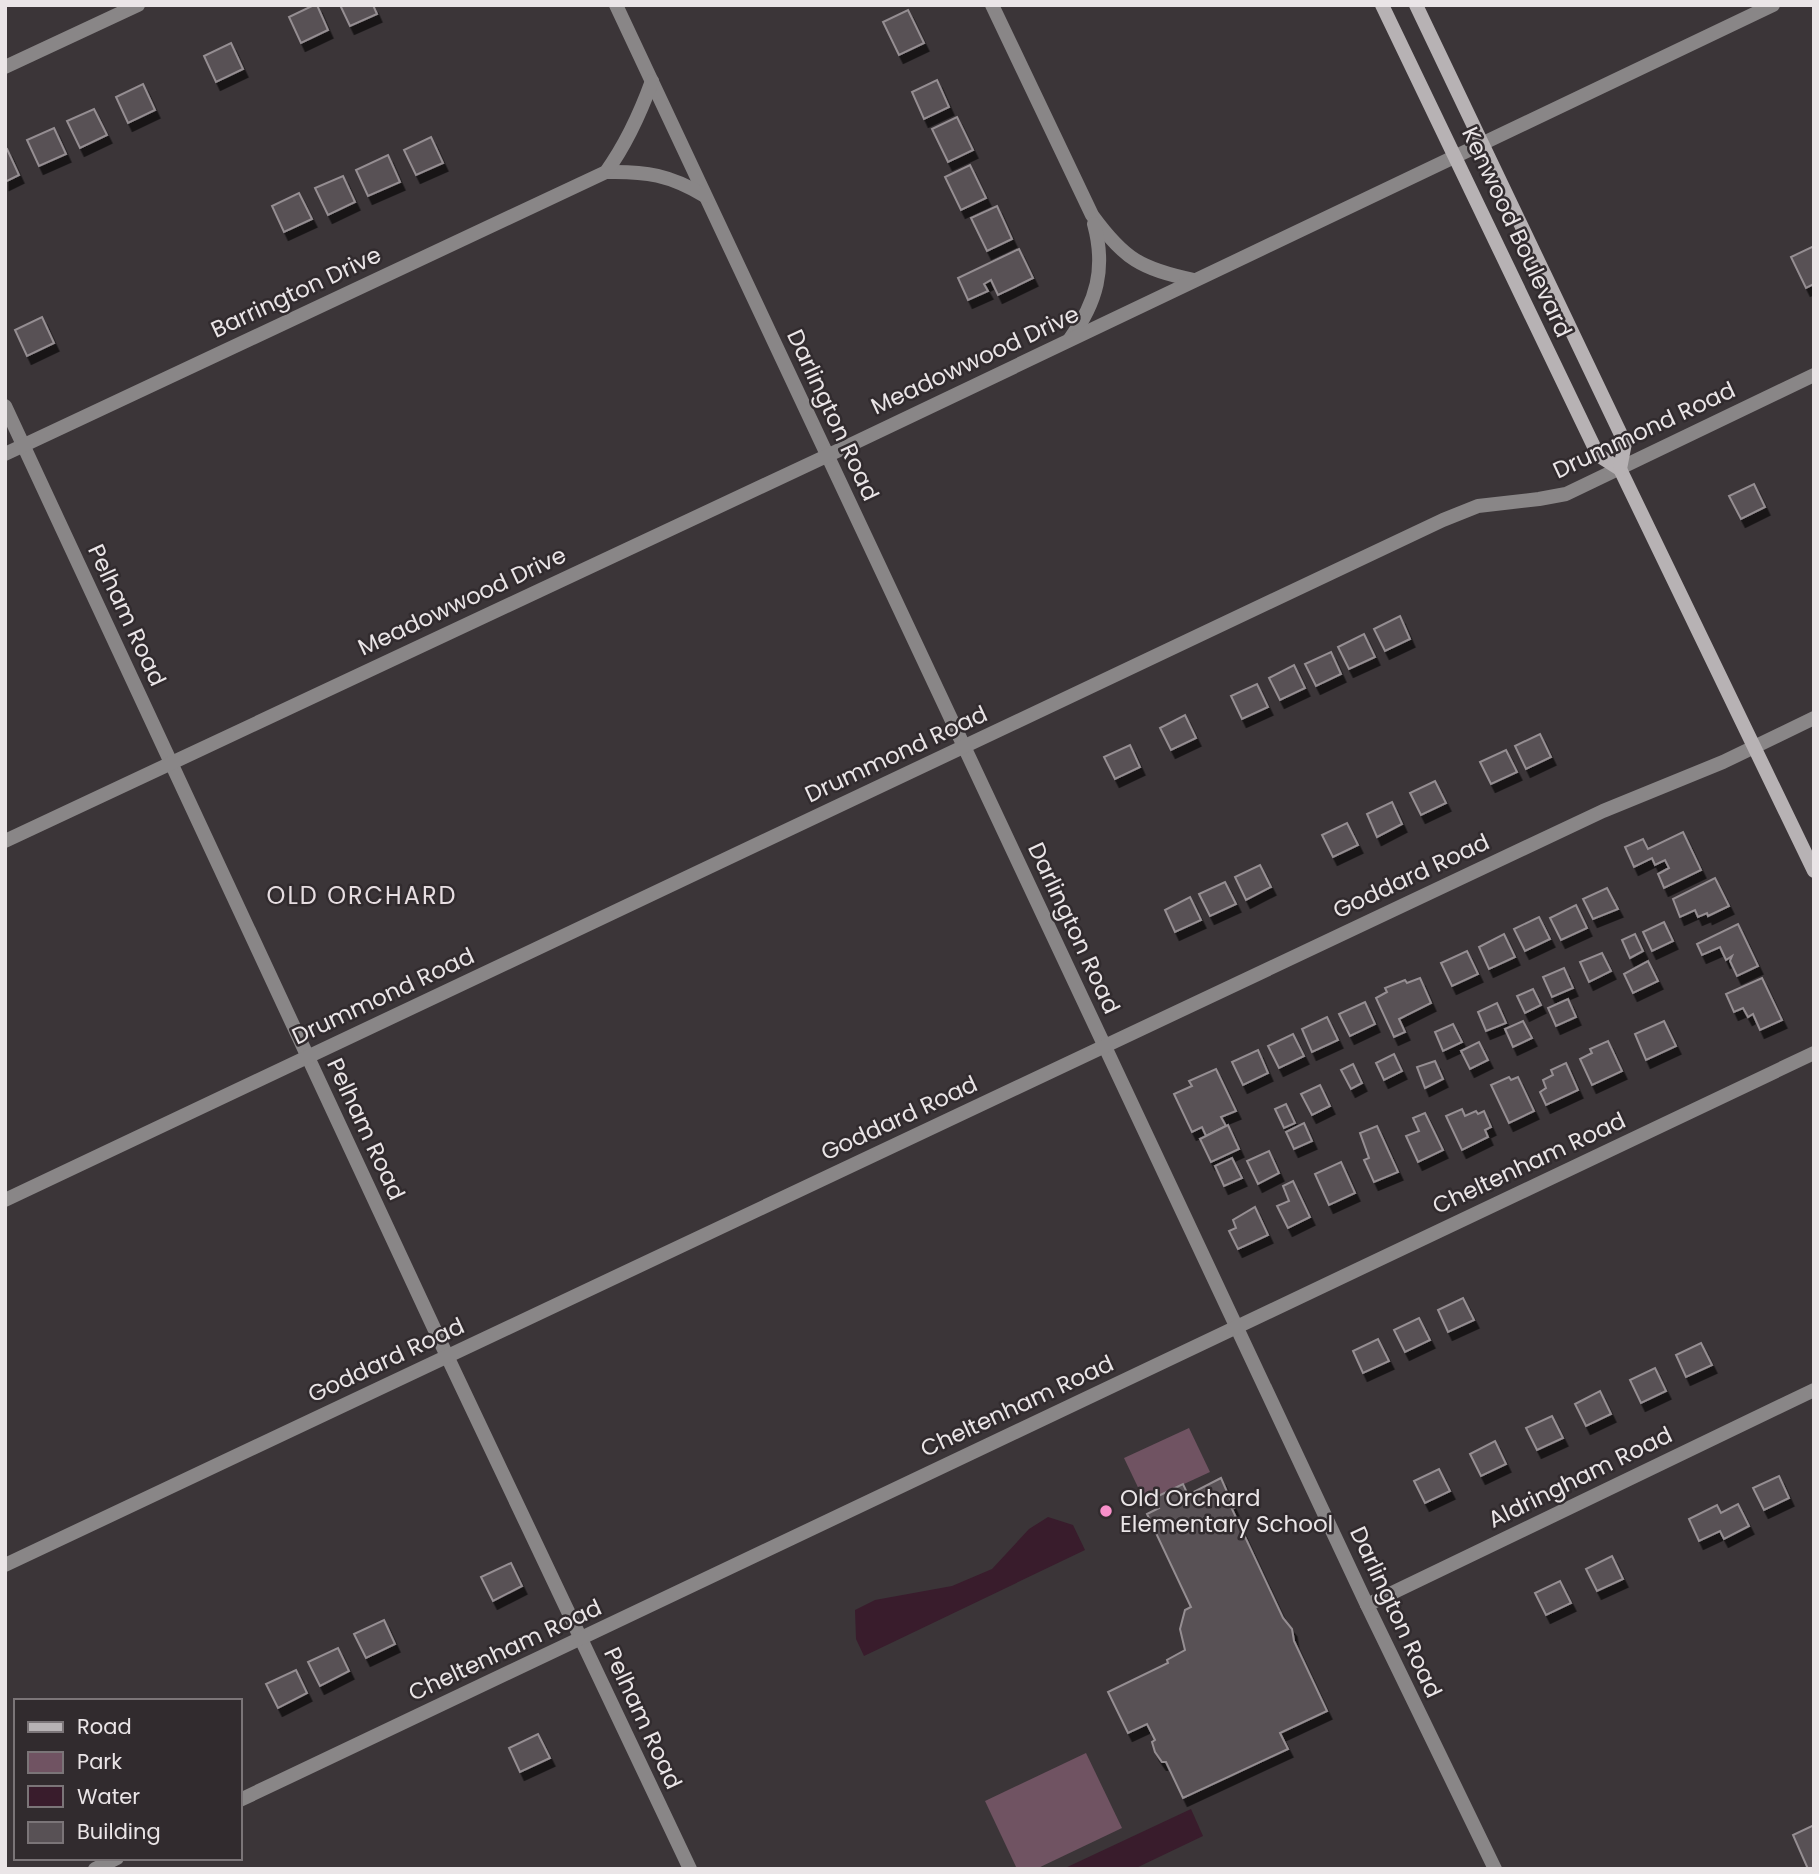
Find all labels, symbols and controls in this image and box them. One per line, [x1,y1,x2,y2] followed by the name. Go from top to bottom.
[1454,122,1580,342] street label: Kenwood Boulevard
[206,239,386,345] street label: Barrington Drive
[866,298,1084,422] street label: Meadowwood Drive
[779,324,887,506] street label: Darlington Road
[1548,374,1740,486] street label: Drummond Road
[80,539,174,691] street label: Pelham Road
[353,539,571,663] street label: Meadowwood Drive
[800,698,992,810] street label: Drummond Road
[1328,826,1494,926] street label: Goddard Road
[1020,837,1128,1019] street label: Darlington Road
[267,879,457,912] district label: OLD ORCHARD
[287,940,479,1052] street label: Drummond Road
[319,1053,413,1205] street label: Pelham Road
[816,1068,982,1168] street label: Goddard Road
[1427,1104,1631,1222] street label: Cheltenham Road
[303,1310,469,1410] street label: Goddard Road
[915,1347,1119,1465] street label: Cheltenham Road
[1483,1419,1677,1535] street label: Aldringham Road
[1120,1482,1333,1540] place label: Old Orchard Elementary School
[1098,1503,1114,1519] marker: Old Orchard Elementary School
[1342,1521,1450,1703] street label: Darlington Road
[403,1591,607,1709] street label: Cheltenham Road
[596,1642,690,1794] street label: Pelham Road
[14,1699,242,1860] legend
[77,1712,132,1741] text: Road
[77,1747,122,1776] text: Park
[77,1782,140,1811] text: Water
[77,1817,161,1846] text: Building

